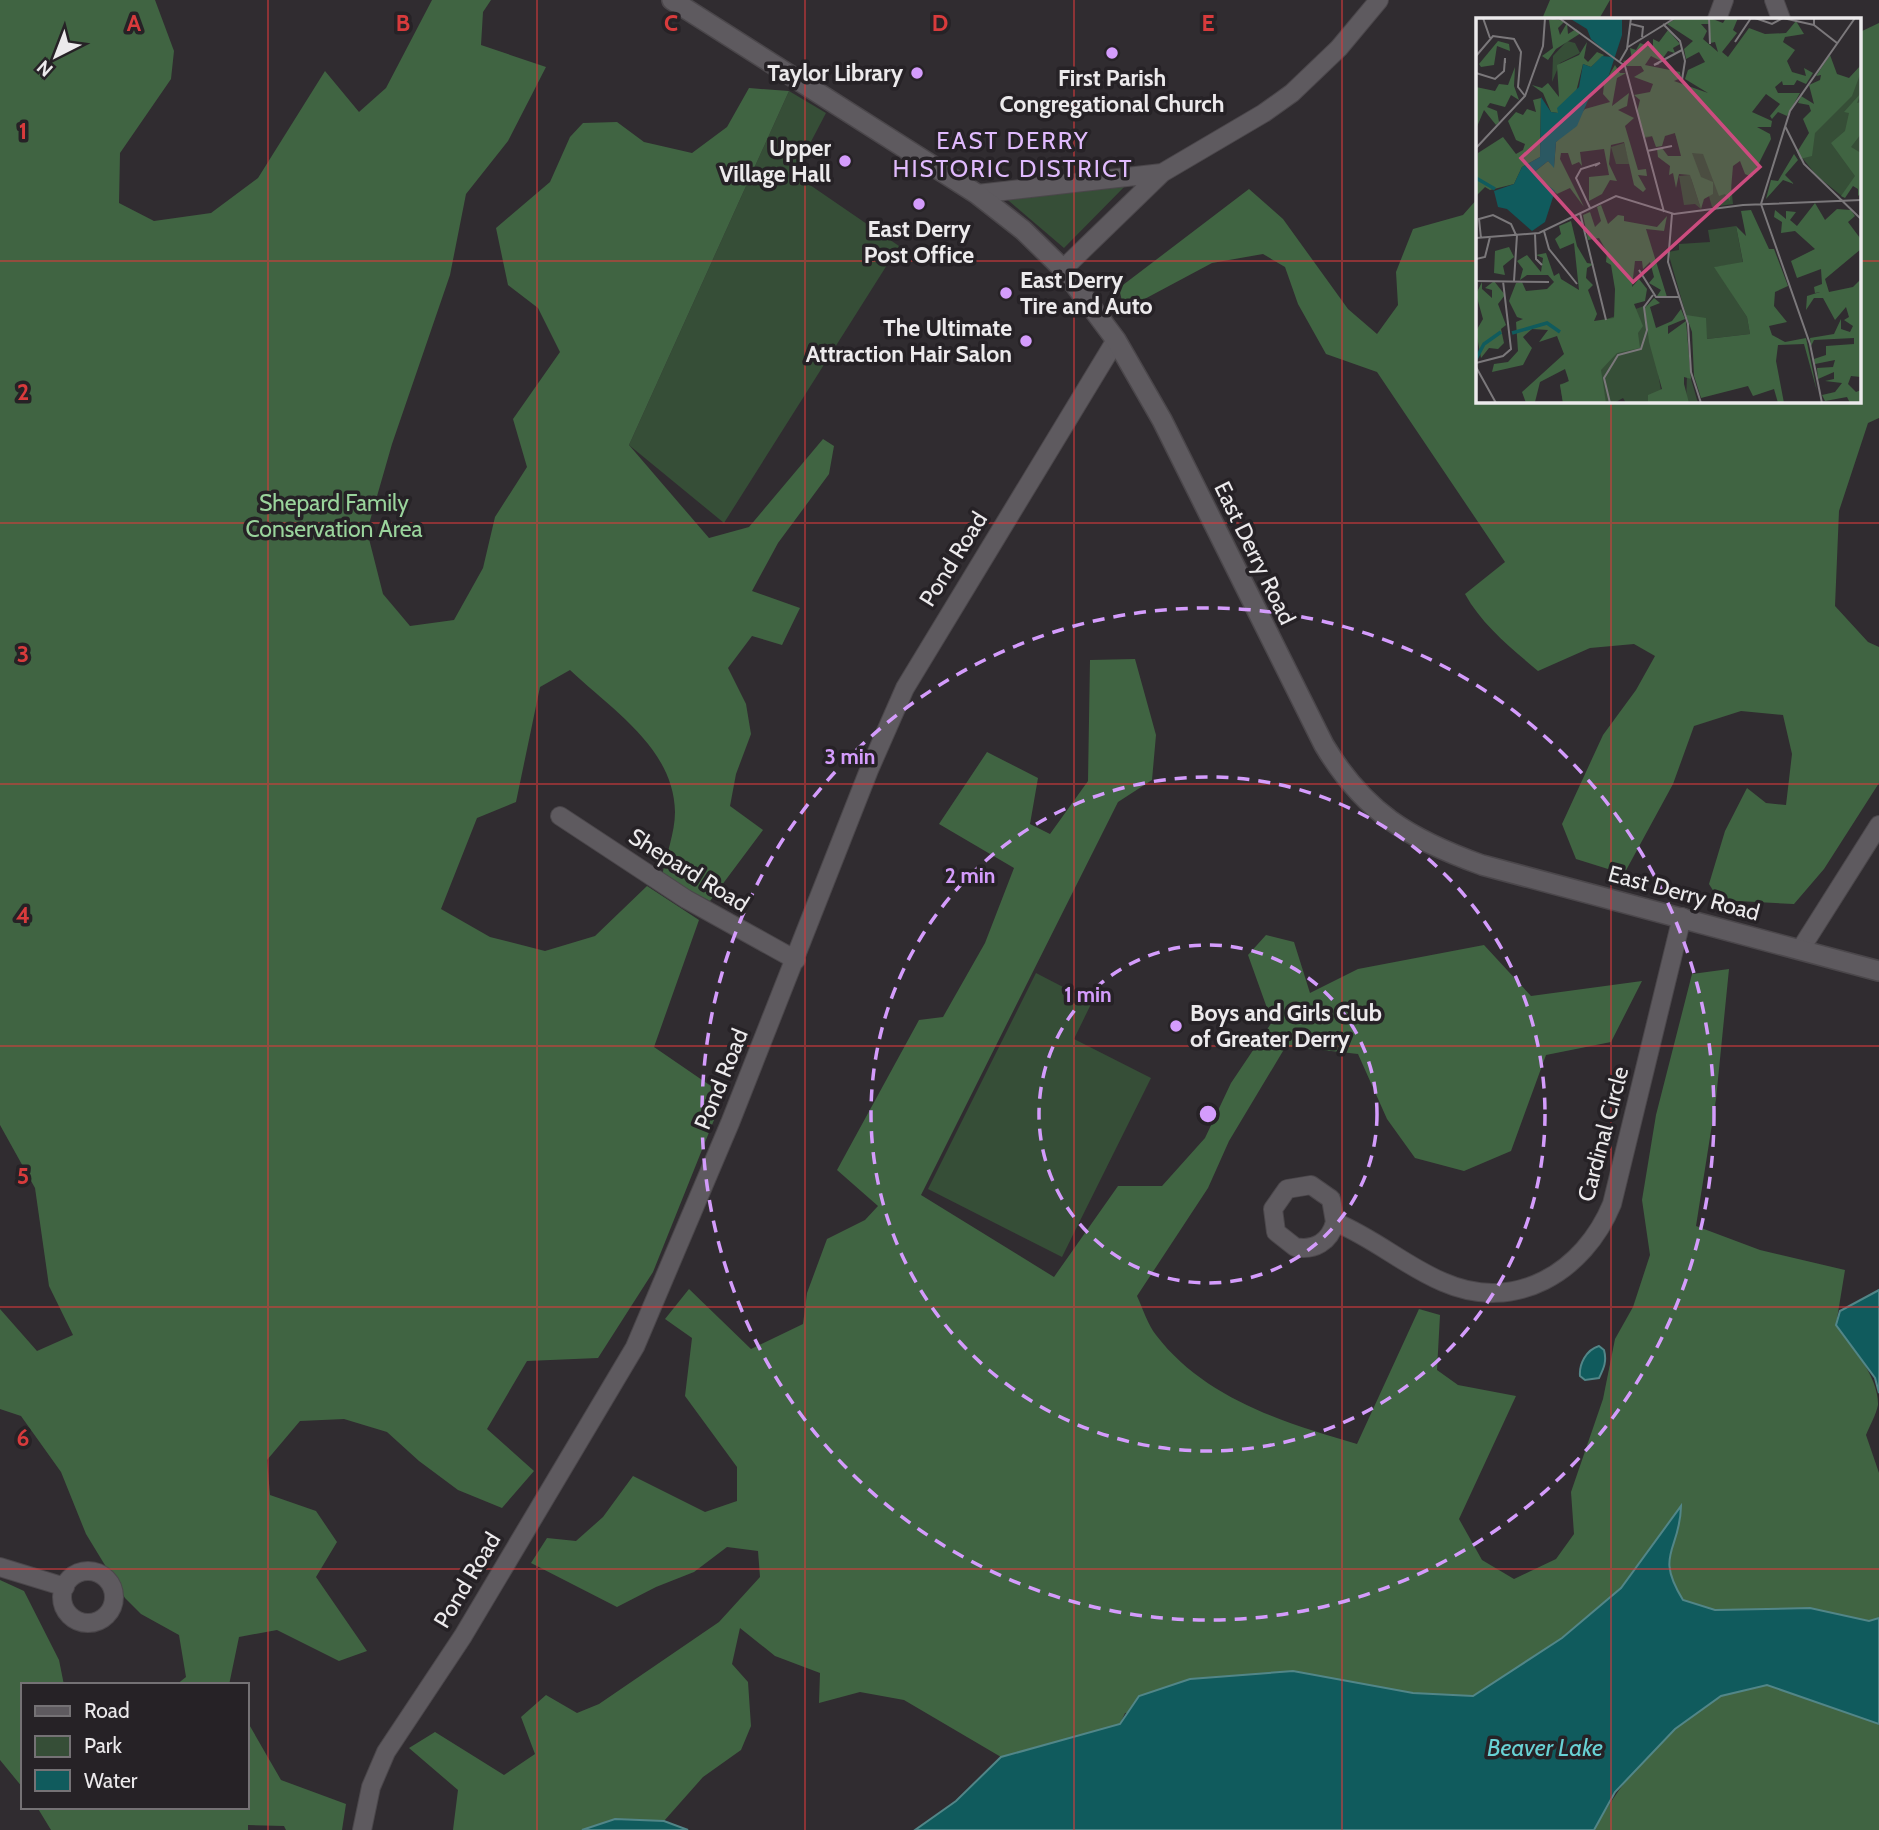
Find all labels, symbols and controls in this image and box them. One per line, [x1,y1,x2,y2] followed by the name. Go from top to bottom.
[127,9,142,37] text: A
[396,9,410,37] text: B
[664,9,678,37] text: C
[932,9,948,37] text: D
[1201,9,1215,37] text: E
[1476,18,1862,402] inset map
[21,21,91,91] north arrow
[1104,45,1120,61] marker: First Parish Congregational Church
[32,55,58,81] text: N
[767,59,904,87] place label: Taylor Library
[1000,64,1224,118] place label: First Parish Congregational Church
[909,65,925,81] marker: Taylor Library
[19,117,27,145] text: 1
[892,126,1134,183] district label: EAST DERRY HISTORIC DISTRICT
[719,134,831,188] place label: Upper Village Hall
[837,153,853,169] marker: Upper Village Hall
[911,196,927,212] marker: East Derry Post Office
[864,215,974,269] place label: East Derry Post Office
[1020,266,1153,320] place label: East Derry Tire and Auto
[998,285,1014,301] marker: East Derry Tire and Auto
[806,314,1012,368] place label: The Ultimate Attraction Hair Salon
[1018,333,1034,349] marker: The Ultimate Attraction Hair Salon
[17,378,29,406] text: 2
[1208,477,1302,629] street label: East Derry Road
[245,489,423,543] park label: Shepard Family Conservation Area
[913,507,993,611] street label: Pond Road
[17,640,29,668] text: 3
[825,744,875,769] text: 3 min
[624,822,754,918] street label: Shepard Road
[1605,859,1763,927] street label: East Derry Road
[945,863,995,888] text: 2 min
[16,901,30,929] text: 4
[1064,982,1112,1007] text: 1 min
[1190,999,1382,1053] place label: Boys and Girls Club of Greater Derry
[1168,1018,1184,1034] marker: Boys and Girls Club of Greater Derry
[688,1025,754,1133] street label: Pond Road
[1572,1063,1635,1205] street label: Cardinal Circle
[1196,1102,1220,1126] centre of rings
[17,1162,29,1190] text: 5
[17,1424,29,1452] text: 6
[428,1527,506,1633] street label: Pond Road
[21,1683,248,1809] legend
[84,1698,130,1723] text: Road
[84,1733,122,1758] text: Park
[1487,1733,1603,1762] water label: Beaver Lake
[84,1768,138,1793] text: Water

